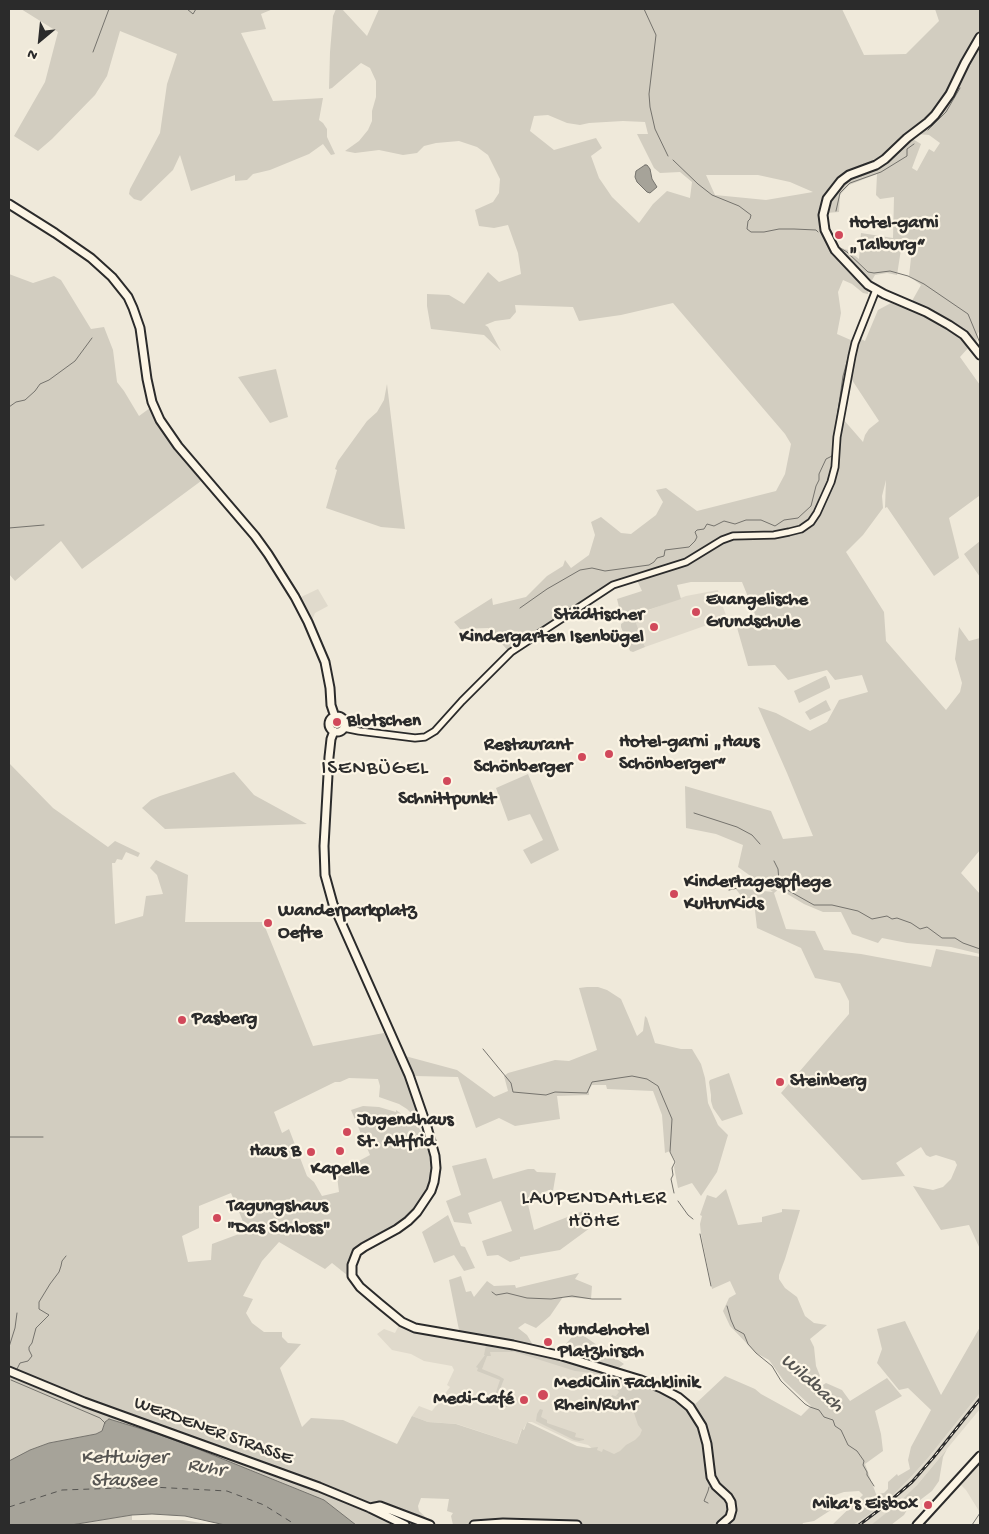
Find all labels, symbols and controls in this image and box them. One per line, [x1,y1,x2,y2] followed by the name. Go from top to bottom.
[15,15,65,65] north arrow
[25,44,41,63] text: N
[849,213,939,257] place label: Hotel-garni „Talburg“
[833,229,845,241] marker: Hotel-garni „Talburg“
[706,590,808,634] place label: Evangelische Grundschule
[459,605,644,649] place label: Städtischer Kindergarten Isenbügel
[690,606,702,618] marker: Evangelische Grundschule
[648,621,660,633] marker: Städtischer Kindergarten Isenbügel
[347,711,421,733] place label: Blotschen
[331,716,343,728] marker: Blotschen
[619,732,759,776] place label: Hotel-garni „Haus Schönberger“
[474,735,572,779] place label: Restaurant Schönberger
[603,748,615,760] marker: Hotel-garni „Haus Schönberger“
[576,751,588,763] marker: Restaurant Schönberger
[320,757,430,783] district label: ISENBÜGEL
[441,775,453,787] marker: Schnittpunkt
[398,789,496,811] place label: Schnittpunkt
[684,872,831,916] place label: Kindertagespflege KulturKids
[668,888,680,900] marker: Kindertagespflege KulturKids
[278,901,417,945] place label: Wanderparkplatz Oefte
[262,917,274,929] marker: Wanderparkplatz Oefte
[192,1009,257,1031] place label: Pasberg
[176,1014,188,1026] marker: Pasberg
[790,1071,867,1093] place label: Steinberg
[774,1076,786,1088] marker: Steinberg
[357,1110,453,1154] place label: Jugendhaus St. Altfrid
[341,1126,353,1138] marker: Jugendhaus St. Altfrid
[249,1141,301,1163] place label: Haus B
[334,1145,346,1157] marker: Kapelle
[305,1146,317,1158] marker: Haus B
[311,1159,369,1181] place label: Kapelle
[520,1188,668,1235] district label: LAUPENDAHLER HÖHE
[227,1196,331,1240] place label: Tagungshaus "Das Schloss"
[211,1212,223,1224] marker: Tagungshaus "Das Schloss"
[558,1320,650,1364] place label: Hundehotel Platzhirsch
[542,1336,554,1348] marker: Hundehotel Platzhirsch
[774,1349,848,1419] water label: Wildbach
[554,1373,700,1417] place label: MediClin Fachklinik Rhein/Ruhr
[536,1388,550,1402] marker: MediClin Fachklinik Rhein/Ruhr
[433,1389,514,1411] place label: Medi-Café
[130,1393,296,1471] street label: WERDENER STRASSE
[518,1394,530,1406] marker: Medi-Café
[81,1447,167,1494] water label: Kettwiger Stausee
[185,1454,227,1484] water label: Ruhr
[813,1494,918,1516] place label: Mika's Eisbox
[922,1499,934,1511] marker: Mika's Eisbox

